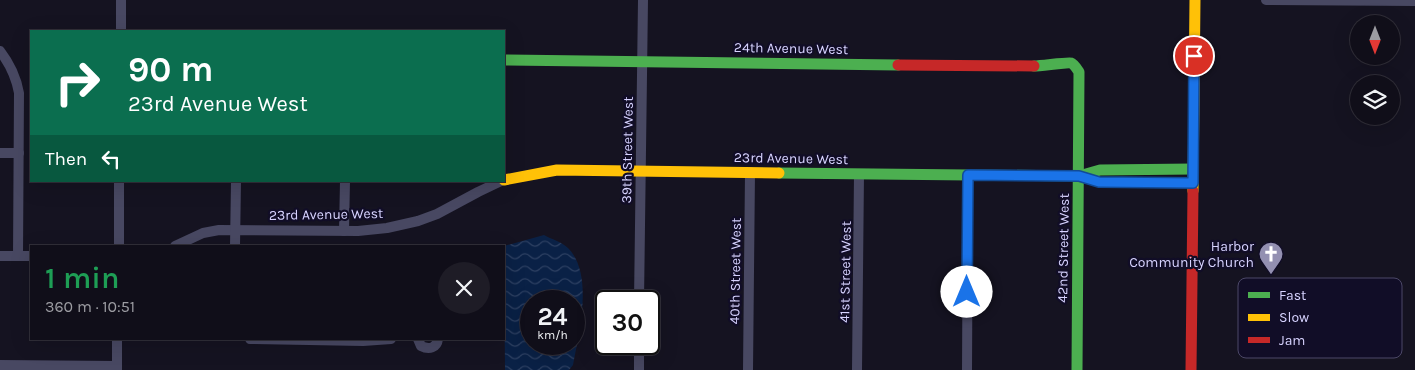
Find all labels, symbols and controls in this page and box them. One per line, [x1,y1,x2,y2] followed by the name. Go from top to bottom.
[1350,15,1400,65] north arrow
[1350,15,1400,125] map controls
[1173,35,1215,77] pin
[734,39,848,58] street label: 24th Avenue West
[1180,42,1208,70] icon: arrive
[128,49,214,90] text: 90 m
[45,50,110,115] icon: right
[1350,75,1400,125] button: layers
[128,91,308,117] text: 23rd Avenue West
[618,96,637,204] street label: 39th Street West
[97,145,125,173] icon: left
[45,148,87,170] text: Then
[734,149,848,168] street label: 23rd Avenue West
[1054,193,1073,303] street label: 42nd Street West
[269,205,383,224] street label: 23rd Avenue West
[726,217,745,325] street label: 40th Street West
[836,221,855,323] street label: 41st Street West
[1129,238,1255,271] place label: Harbor Community Church
[1258,241,1284,275] church icon: Harbor Community Church
[45,260,119,296] text: 1 min
[438,262,490,314] button: close
[940,265,992,317] position arrow
[1238,278,1402,358] legend
[1279,287,1306,304] text: Fast
[595,290,660,355] speed limit sign: 30
[45,297,135,316] text: 360 m · 10:51
[537,302,568,331] text: 24
[1279,309,1309,326] text: Slow
[537,328,568,342] text: km/h
[1279,332,1305,349] text: Jam

